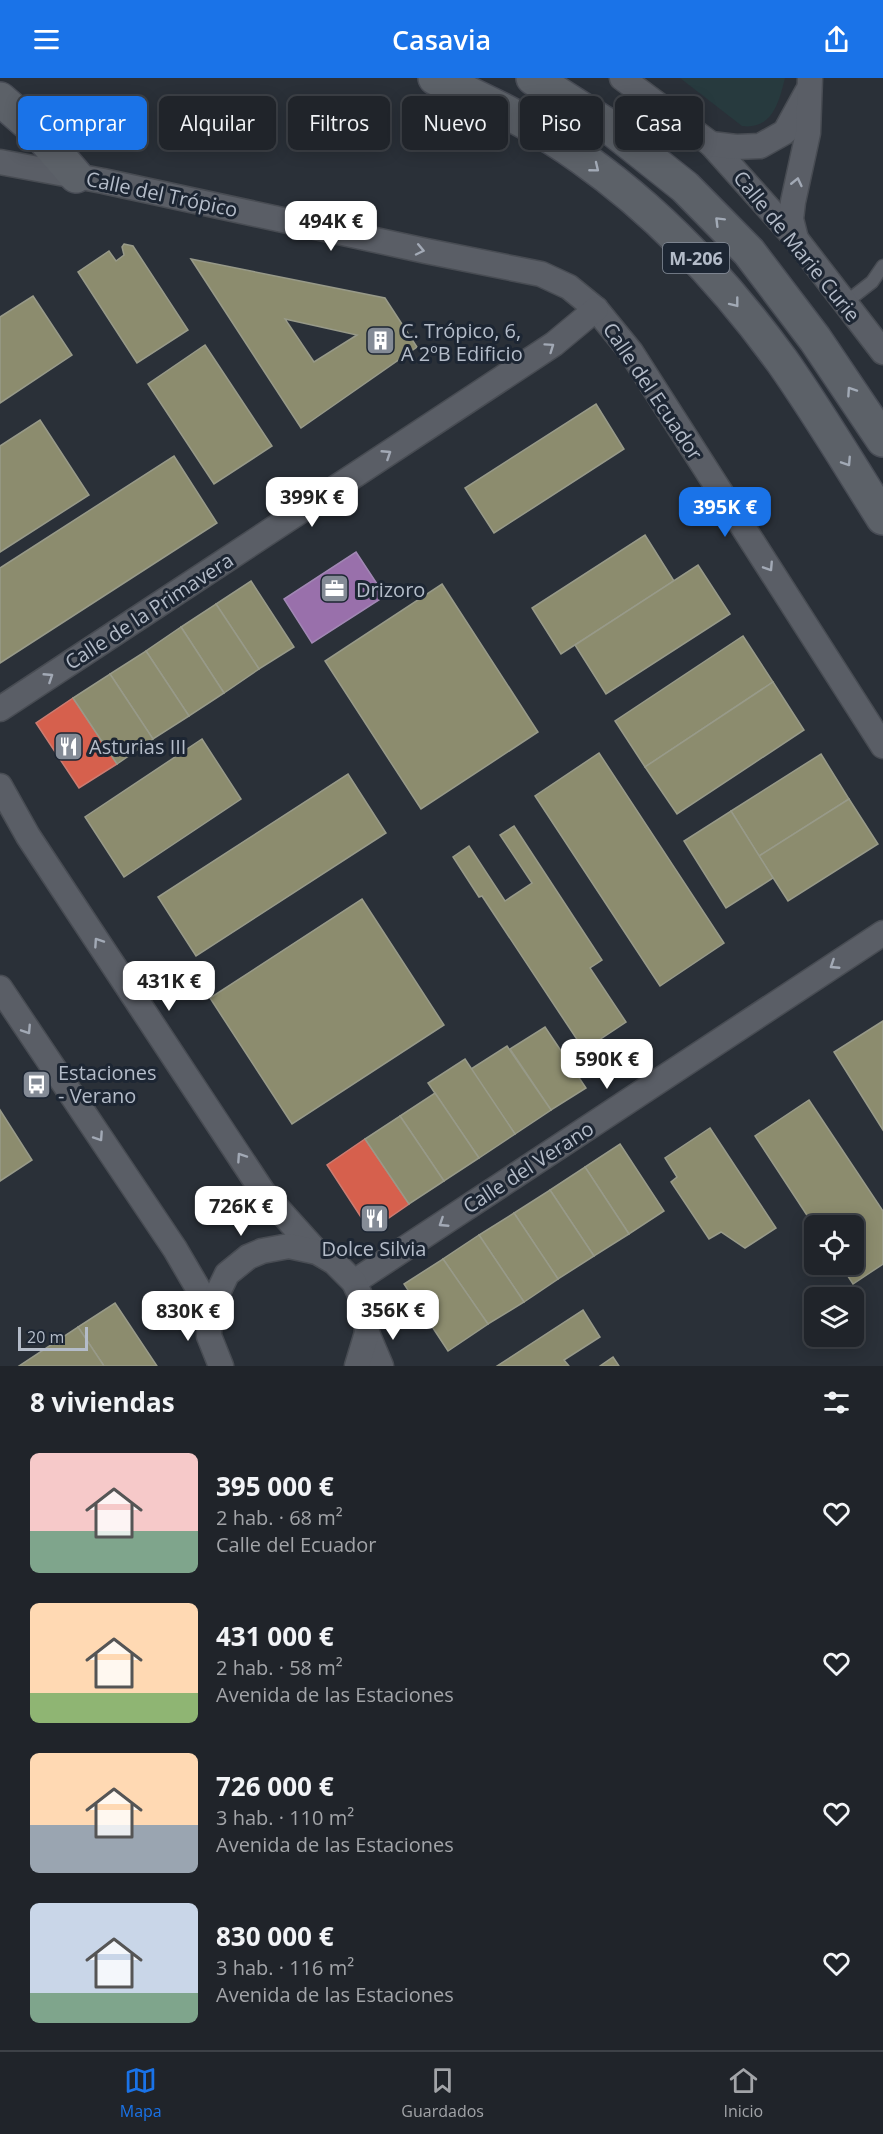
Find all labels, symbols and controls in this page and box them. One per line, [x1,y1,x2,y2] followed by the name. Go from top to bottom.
[392,21,491,58] text: Casavia
[30,23,63,56] icon: menu
[820,23,853,56] icon: share
[18,96,147,150] chip: Comprar
[159,96,276,150] chip: Alquilar
[288,96,390,150] chip: Filtros
[402,96,508,150] chip: Nuevo
[520,96,603,150] chip: Piso
[615,96,703,150] chip: Casa
[588,161,599,172] one-way arrow
[84,165,240,223] street label: Calle del Trópico
[728,165,866,327] street label: Calle de Marie Curie
[790,177,803,187] one-way arrow
[282,201,380,252] pin: 494K €
[299,207,363,234] text: 494K €
[715,217,726,228] one-way arrow
[415,243,425,256] one-way arrow
[663,243,729,273] road number: M-206
[728,296,739,307] one-way arrow
[401,317,523,367] place label: C. Trópico, 6, A 2ºB Edificio
[597,317,709,465] street label: Calle del Ecuador
[364,325,396,357] building icon: C. Trópico, 6, A 2ºB Edificio
[543,343,554,354] one-way arrow
[847,387,858,398] one-way arrow
[380,450,391,461] one-way arrow
[840,456,852,466] one-way arrow
[263,477,361,528] pin: 399K €
[280,483,344,510] text: 399K €
[676,487,774,538] pin: 395K €
[693,493,757,520] text: 395K €
[60,546,238,676] street label: Calle de la Primavera
[761,561,773,571] one-way arrow
[319,573,351,605] office icon: Drizoro
[356,576,425,603] place label: Drizoro
[42,673,53,684] one-way arrow
[52,730,84,762] restaurant icon: Asturias III
[89,733,186,760] place label: Asturias III
[94,938,105,949] one-way arrow
[830,958,840,970] one-way arrow
[120,961,218,1012] pin: 431K €
[137,967,201,994] text: 431K €
[20,1023,31,1034] one-way arrow
[558,1039,656,1090] pin: 590K €
[575,1045,639,1072] text: 590K €
[58,1059,157,1109] place label: Estaciones - Verano
[21,1068,53,1100] bus stop icon: Estaciones - Verano
[457,1115,599,1219] street label: Calle del Verano
[92,1130,103,1141] one-way arrow
[237,1153,248,1164] one-way arrow
[192,1186,290,1237] pin: 726K €
[209,1192,273,1219] text: 726K €
[358,1202,390,1234] restaurant icon: Dolce Silvia
[439,1215,449,1227] one-way arrow
[804,1215,864,1347] map controls
[804,1215,864,1275] button: locate
[322,1235,426,1262] place label: Dolce Silvia
[804,1287,864,1347] button: layers
[344,1290,442,1341] pin: 356K €
[139,1291,237,1342] pin: 830K €
[361,1296,425,1323] text: 356K €
[156,1297,220,1324] text: 830K €
[18,1324,88,1352] scale bar
[27,1326,64,1348] text: 20 m
[30,1384,175,1420] text: 8 viviendas
[820,1386,853,1419] icon: filters
[216,1468,334,1504] text: 395 000 €
[78,1477,150,1549] icon: home
[820,1497,853,1530] icon: heart
[216,1504,343,1531] text: 2 hab. · 68 m²
[216,1531,376,1558] text: Calle del Ecuador
[216,1618,334,1654] text: 431 000 €
[78,1627,150,1699] icon: home
[820,1647,853,1680] icon: heart
[216,1654,343,1681] text: 2 hab. · 58 m²
[216,1681,454,1708] text: Avenida de las Estaciones
[216,1768,334,1804] text: 726 000 €
[78,1777,150,1849] icon: home
[820,1797,853,1830] icon: heart
[216,1804,354,1831] text: 3 hab. · 110 m²
[216,1831,454,1858] text: Avenida de las Estaciones
[216,1918,334,1954] text: 830 000 €
[78,1927,150,1999] icon: home
[820,1947,853,1980] icon: heart
[216,1954,354,1981] text: 3 hab. · 116 m²
[216,1981,454,2008] text: Avenida de las Estaciones
[120,2064,162,2122] tab: Mapa
[401,2064,484,2122] tab: Guardados
[724,2064,763,2122] tab: Inicio

